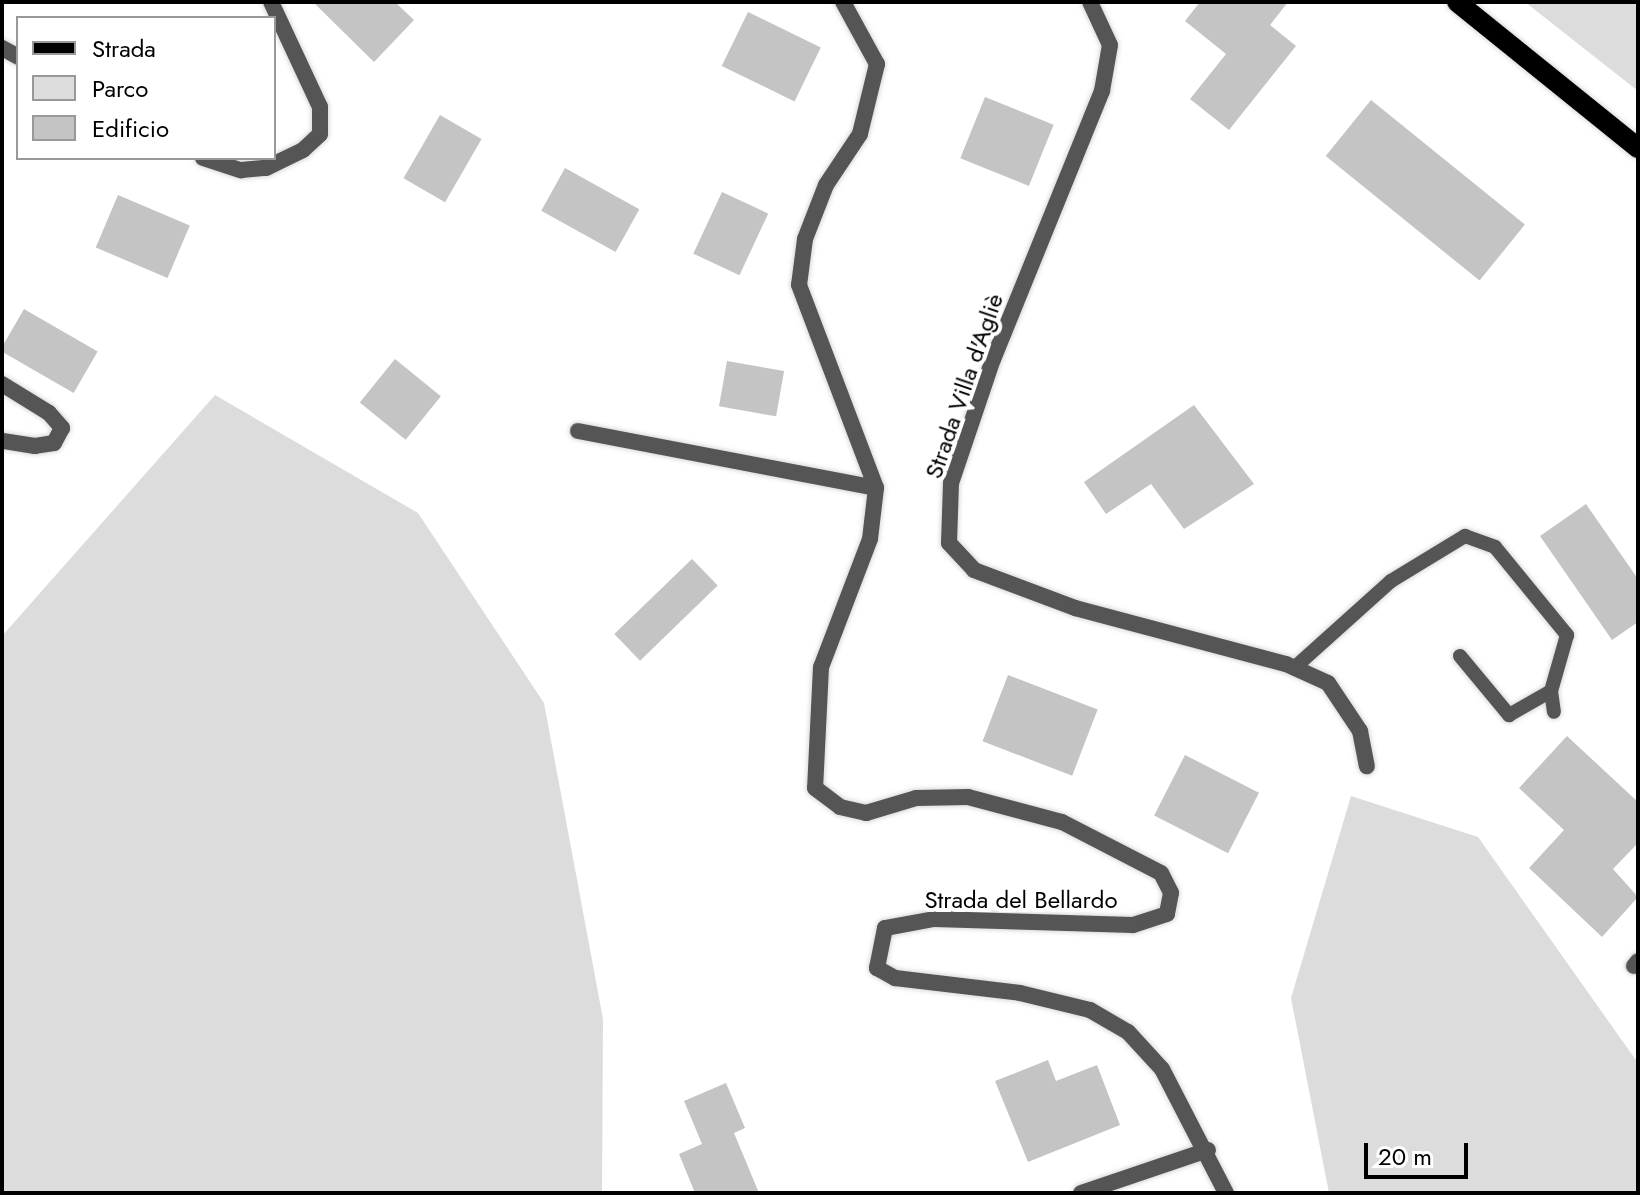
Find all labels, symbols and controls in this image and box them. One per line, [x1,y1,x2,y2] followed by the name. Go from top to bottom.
[16,16,276,160] legend
[92,31,156,66] text: Strada
[92,71,148,106] text: Parco
[92,111,169,146] text: Edificio
[919,290,1009,482] street label: Strada Villa d'Agliè
[924,886,1118,914] street label: Strada del Bellardo
[1368,1127,1472,1177] scale bar
[1378,1139,1432,1174] text: 20 m

